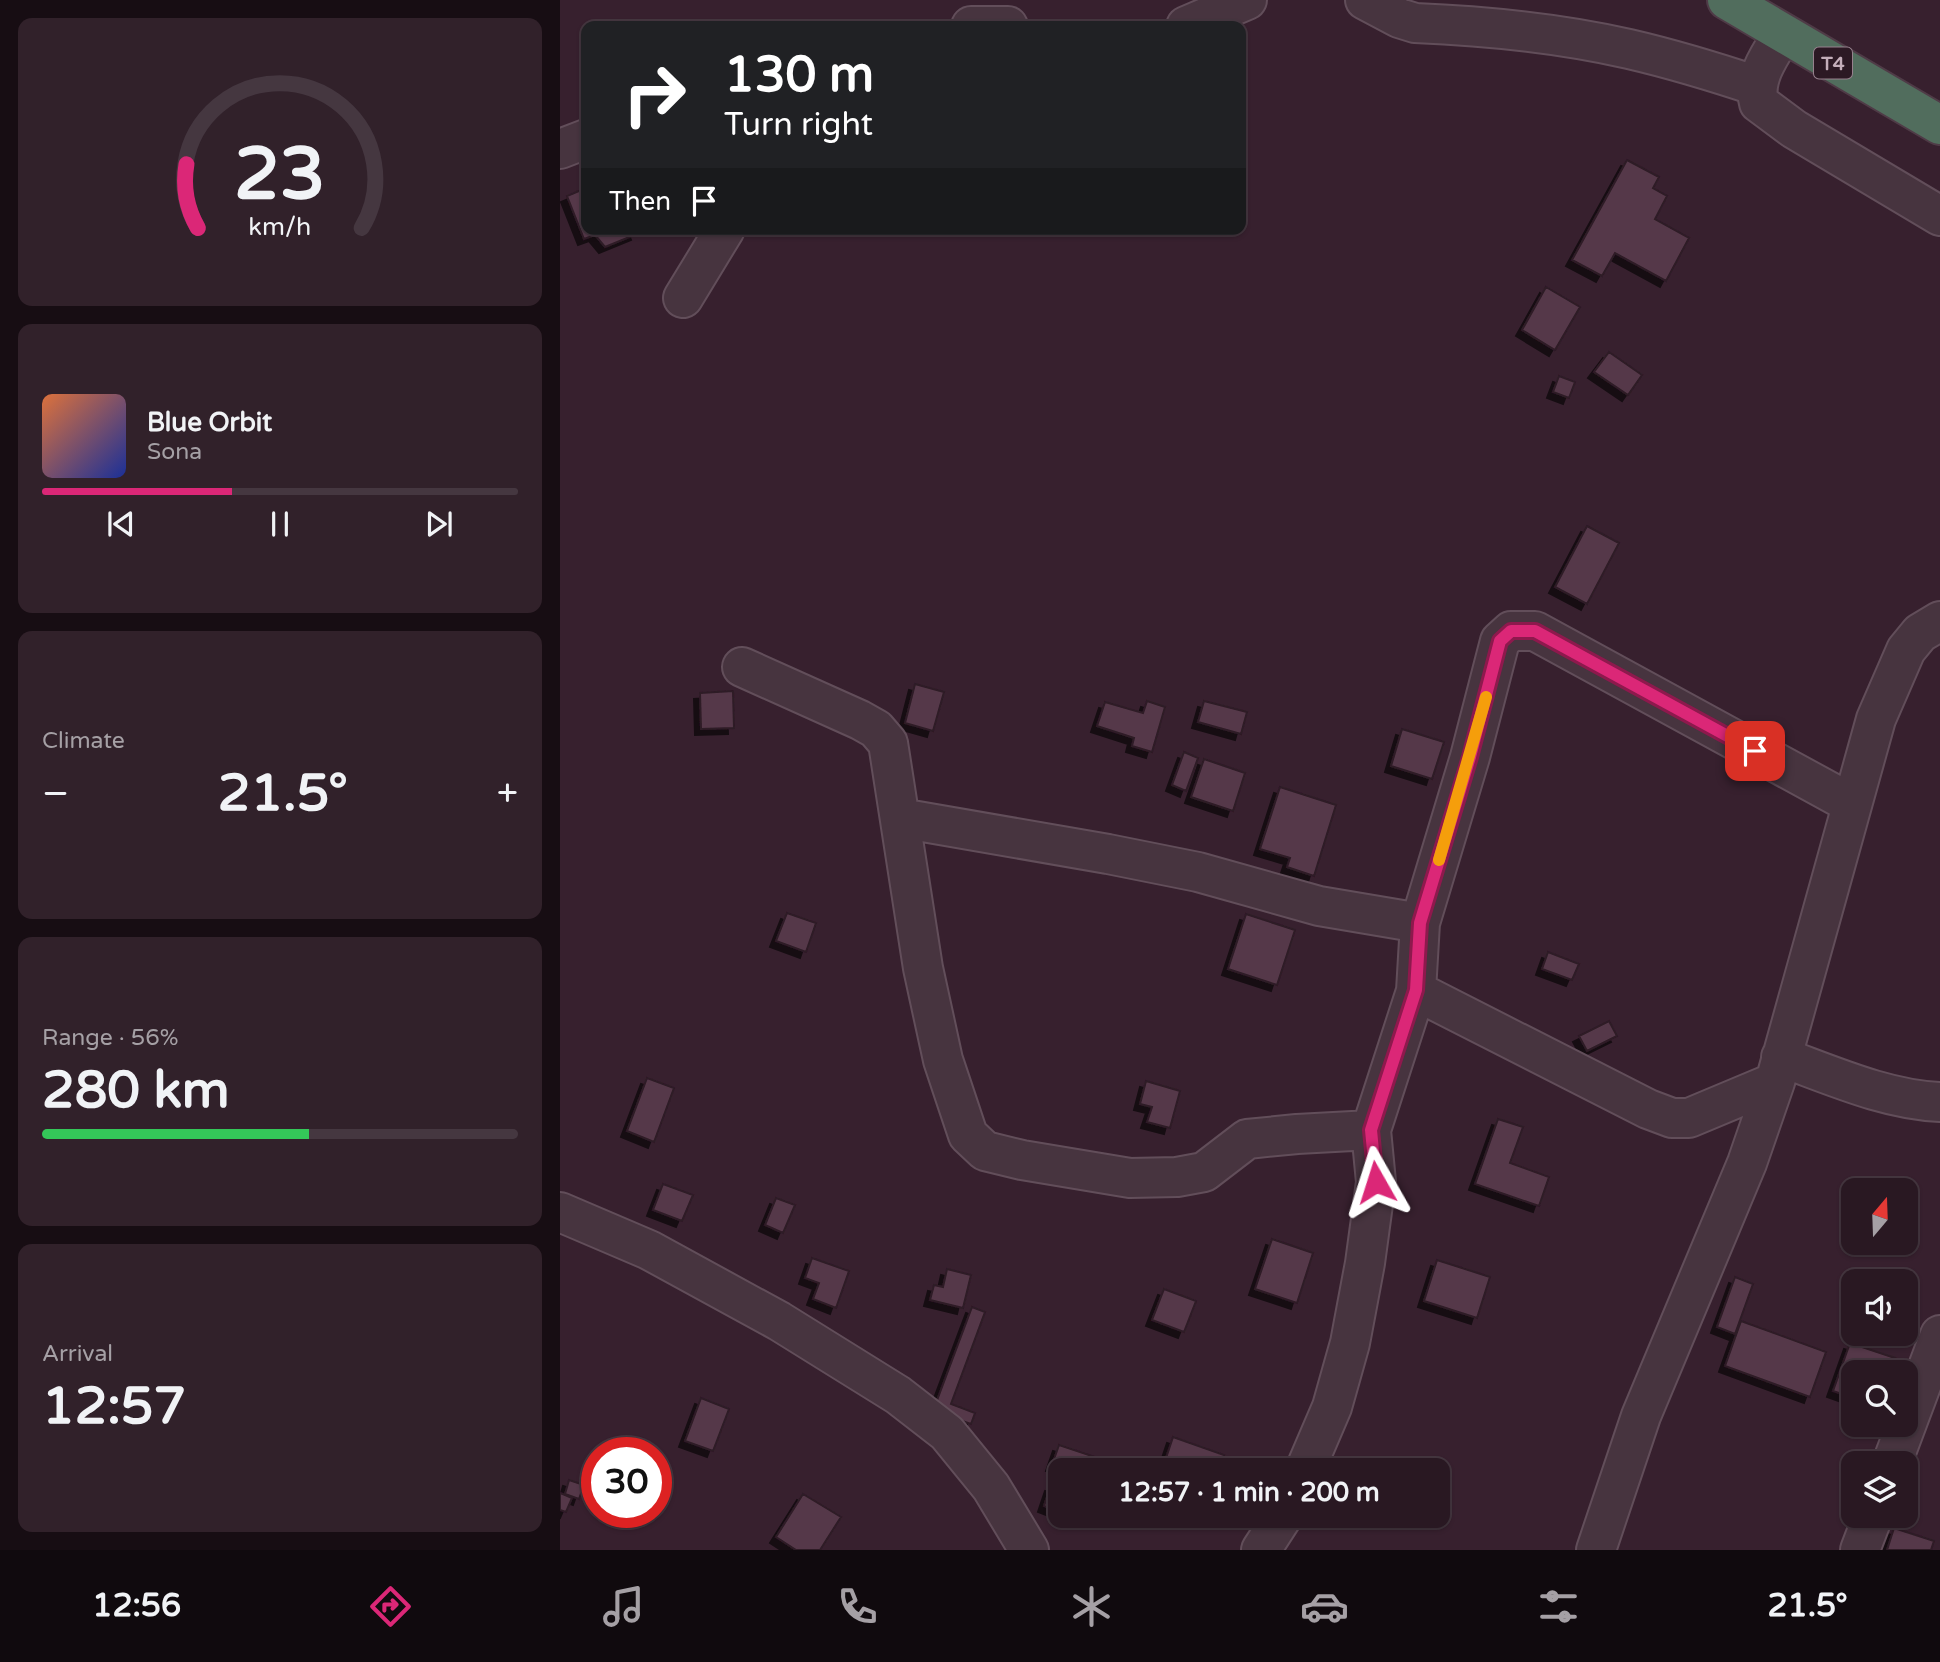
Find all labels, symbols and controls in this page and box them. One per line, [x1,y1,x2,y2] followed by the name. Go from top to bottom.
[724,46,874,105] text: 130 m
[1814,48,1852,78] road number: T4
[609,49,700,140] icon: right
[724,106,873,144] text: Turn right
[234,132,326,220] text: 23
[685,182,723,220] icon: arrive
[609,186,671,217] text: Then
[249,212,311,242] text: km/h
[147,407,272,438] text: Blue Orbit
[147,438,202,466] text: Sona
[102,505,140,543] icon: previous
[261,505,299,543] icon: pause
[420,505,458,543] icon: next
[1725,721,1785,781] pin
[42,727,125,755] text: Climate
[1736,732,1774,770] icon: arrive
[218,762,348,825] text: 21.5°
[42,771,69,817] text: −
[497,771,518,817] text: +
[42,1024,178,1052] text: Range · 56%
[42,1059,230,1122] text: 280 km
[1339,1145,1413,1219] position arrow
[1841,1178,1918,1255] north arrow
[1841,1178,1918,1528] map controls
[1841,1269,1918,1346] button: sound
[42,1340,113,1368] text: Arrival
[1841,1360,1918,1437] button: search
[42,1375,186,1438] text: 12:57
[581,1437,672,1528] speed limit sign: 30
[1841,1451,1918,1528] button: layers
[1118,1477,1380,1508] text: 12:57 · 1 min · 200 m
[366,1582,415,1631] icon: directions
[599,1582,648,1631] icon: music
[833,1582,882,1631] icon: phone
[1067,1582,1116,1631] icon: climate
[1300,1582,1349,1631] icon: car
[1534,1582,1583,1631] icon: filters
[92,1587,181,1625] text: 12:56
[1768,1587,1848,1625] text: 21.5°

